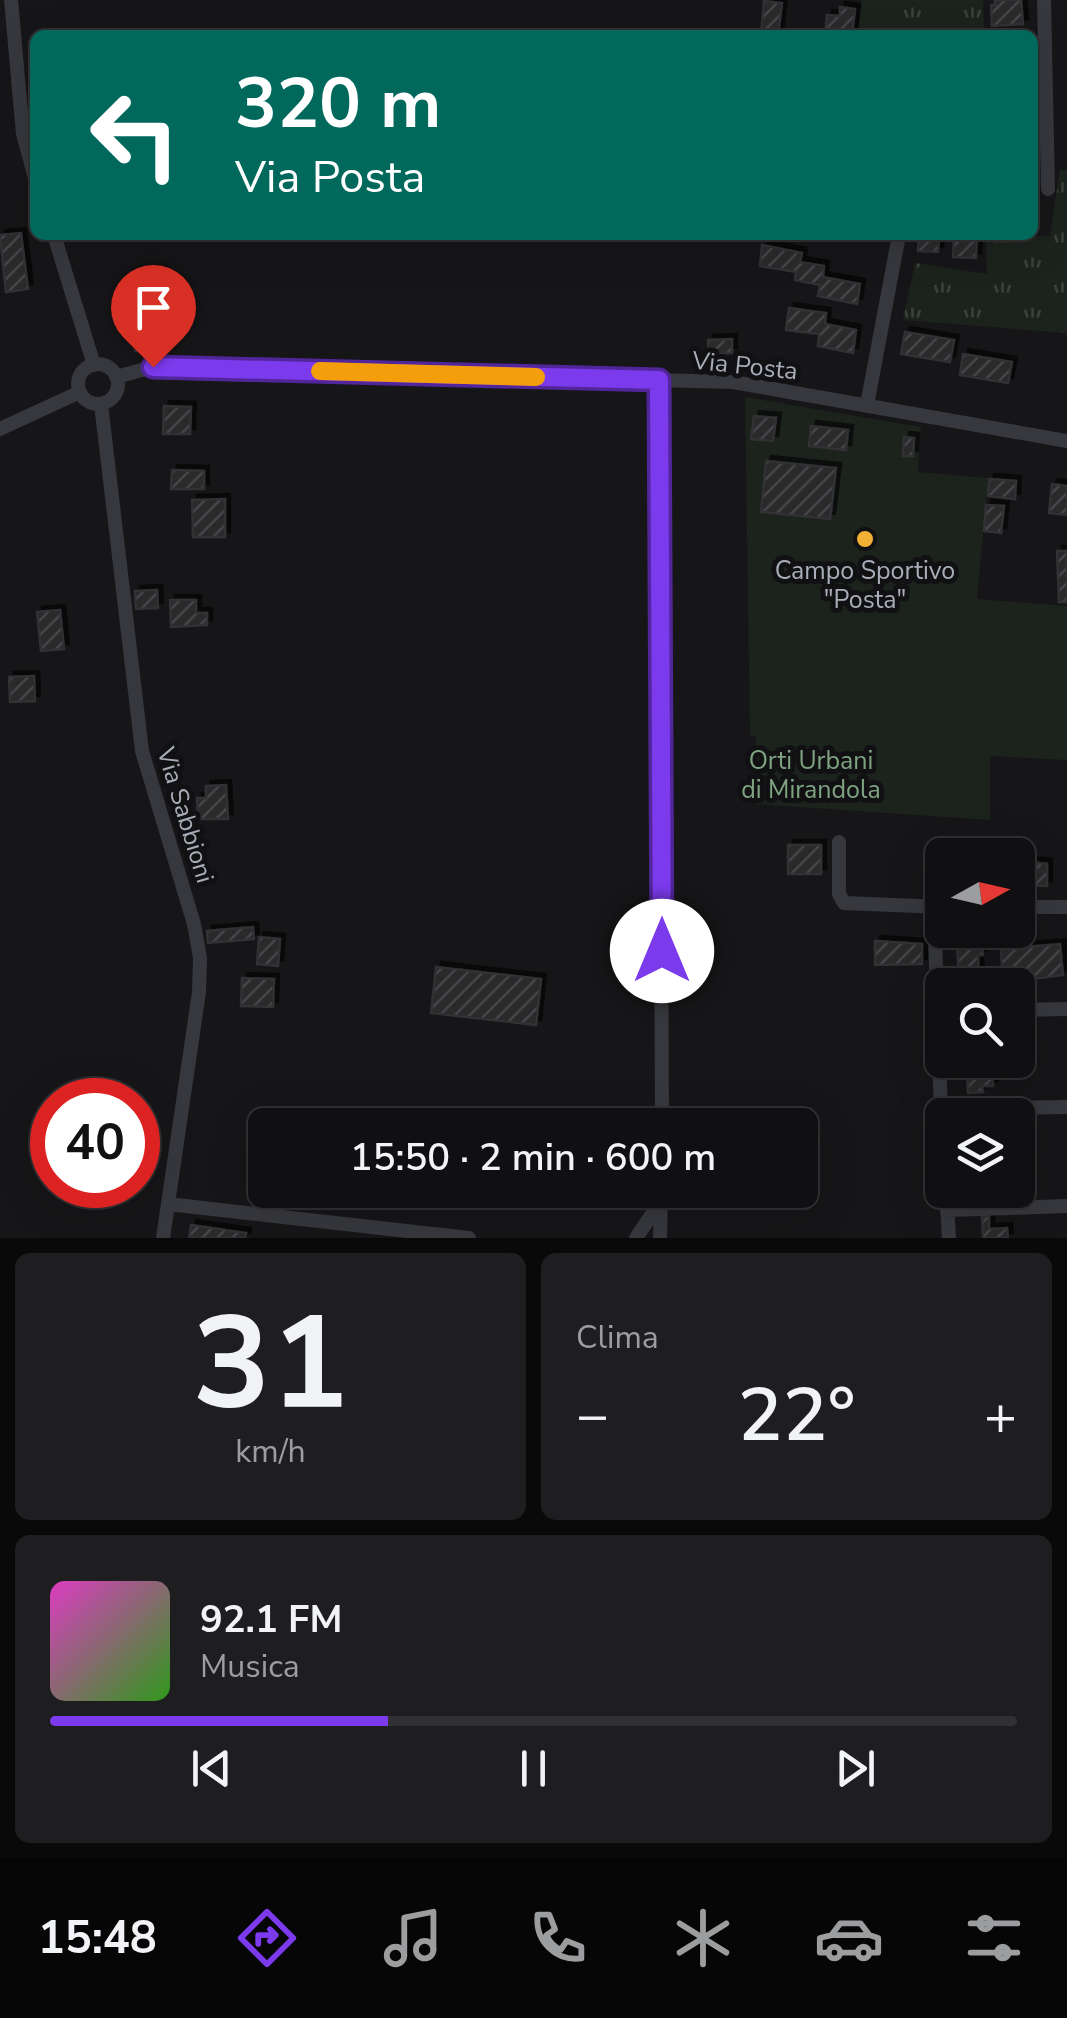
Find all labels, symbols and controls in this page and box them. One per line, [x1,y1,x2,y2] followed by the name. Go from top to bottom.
[235,56,441,152] text: 320 m
[70,70,200,200] icon: left
[235,147,425,208] text: Via Posta
[111,265,196,368] pin
[126,280,181,335] icon: arrive
[690,343,799,388] street label: Via Posta
[854,528,876,550] marker: Campo Sportivo "Posta"
[775,554,955,617] place label: Campo Sportivo "Posta"
[148,742,222,887] street label: Via Sabbioni
[741,744,881,807] park label: Orti Urbani di Mirandola
[925,838,1035,948] north arrow
[925,838,1035,1208] map controls
[610,899,714,1003] position arrow
[925,968,1035,1078] button: search
[30,1078,160,1208] speed limit sign: 40
[925,1098,1035,1208] button: layers
[350,1132,716,1183] text: 15:50 · 2 min · 600 m
[192,1276,349,1453] text: 31
[576,1316,659,1359] text: Clima
[737,1364,856,1466] text: 22°
[576,1378,609,1453] text: −
[984,1378,1017,1453] text: +
[235,1430,306,1473] text: km/h
[200,1594,342,1645] text: 92.1 FM
[200,1645,300,1688] text: Musica
[184,1741,239,1796] icon: previous
[506,1741,561,1796] icon: pause
[828,1741,883,1796] icon: next
[232,1903,302,1973] icon: directions
[378,1903,448,1973] icon: music
[523,1903,593,1973] icon: phone
[668,1903,738,1973] icon: climate
[814,1903,884,1973] icon: car
[959,1903,1029,1973] icon: filters
[38,1908,157,1969] text: 15:48

